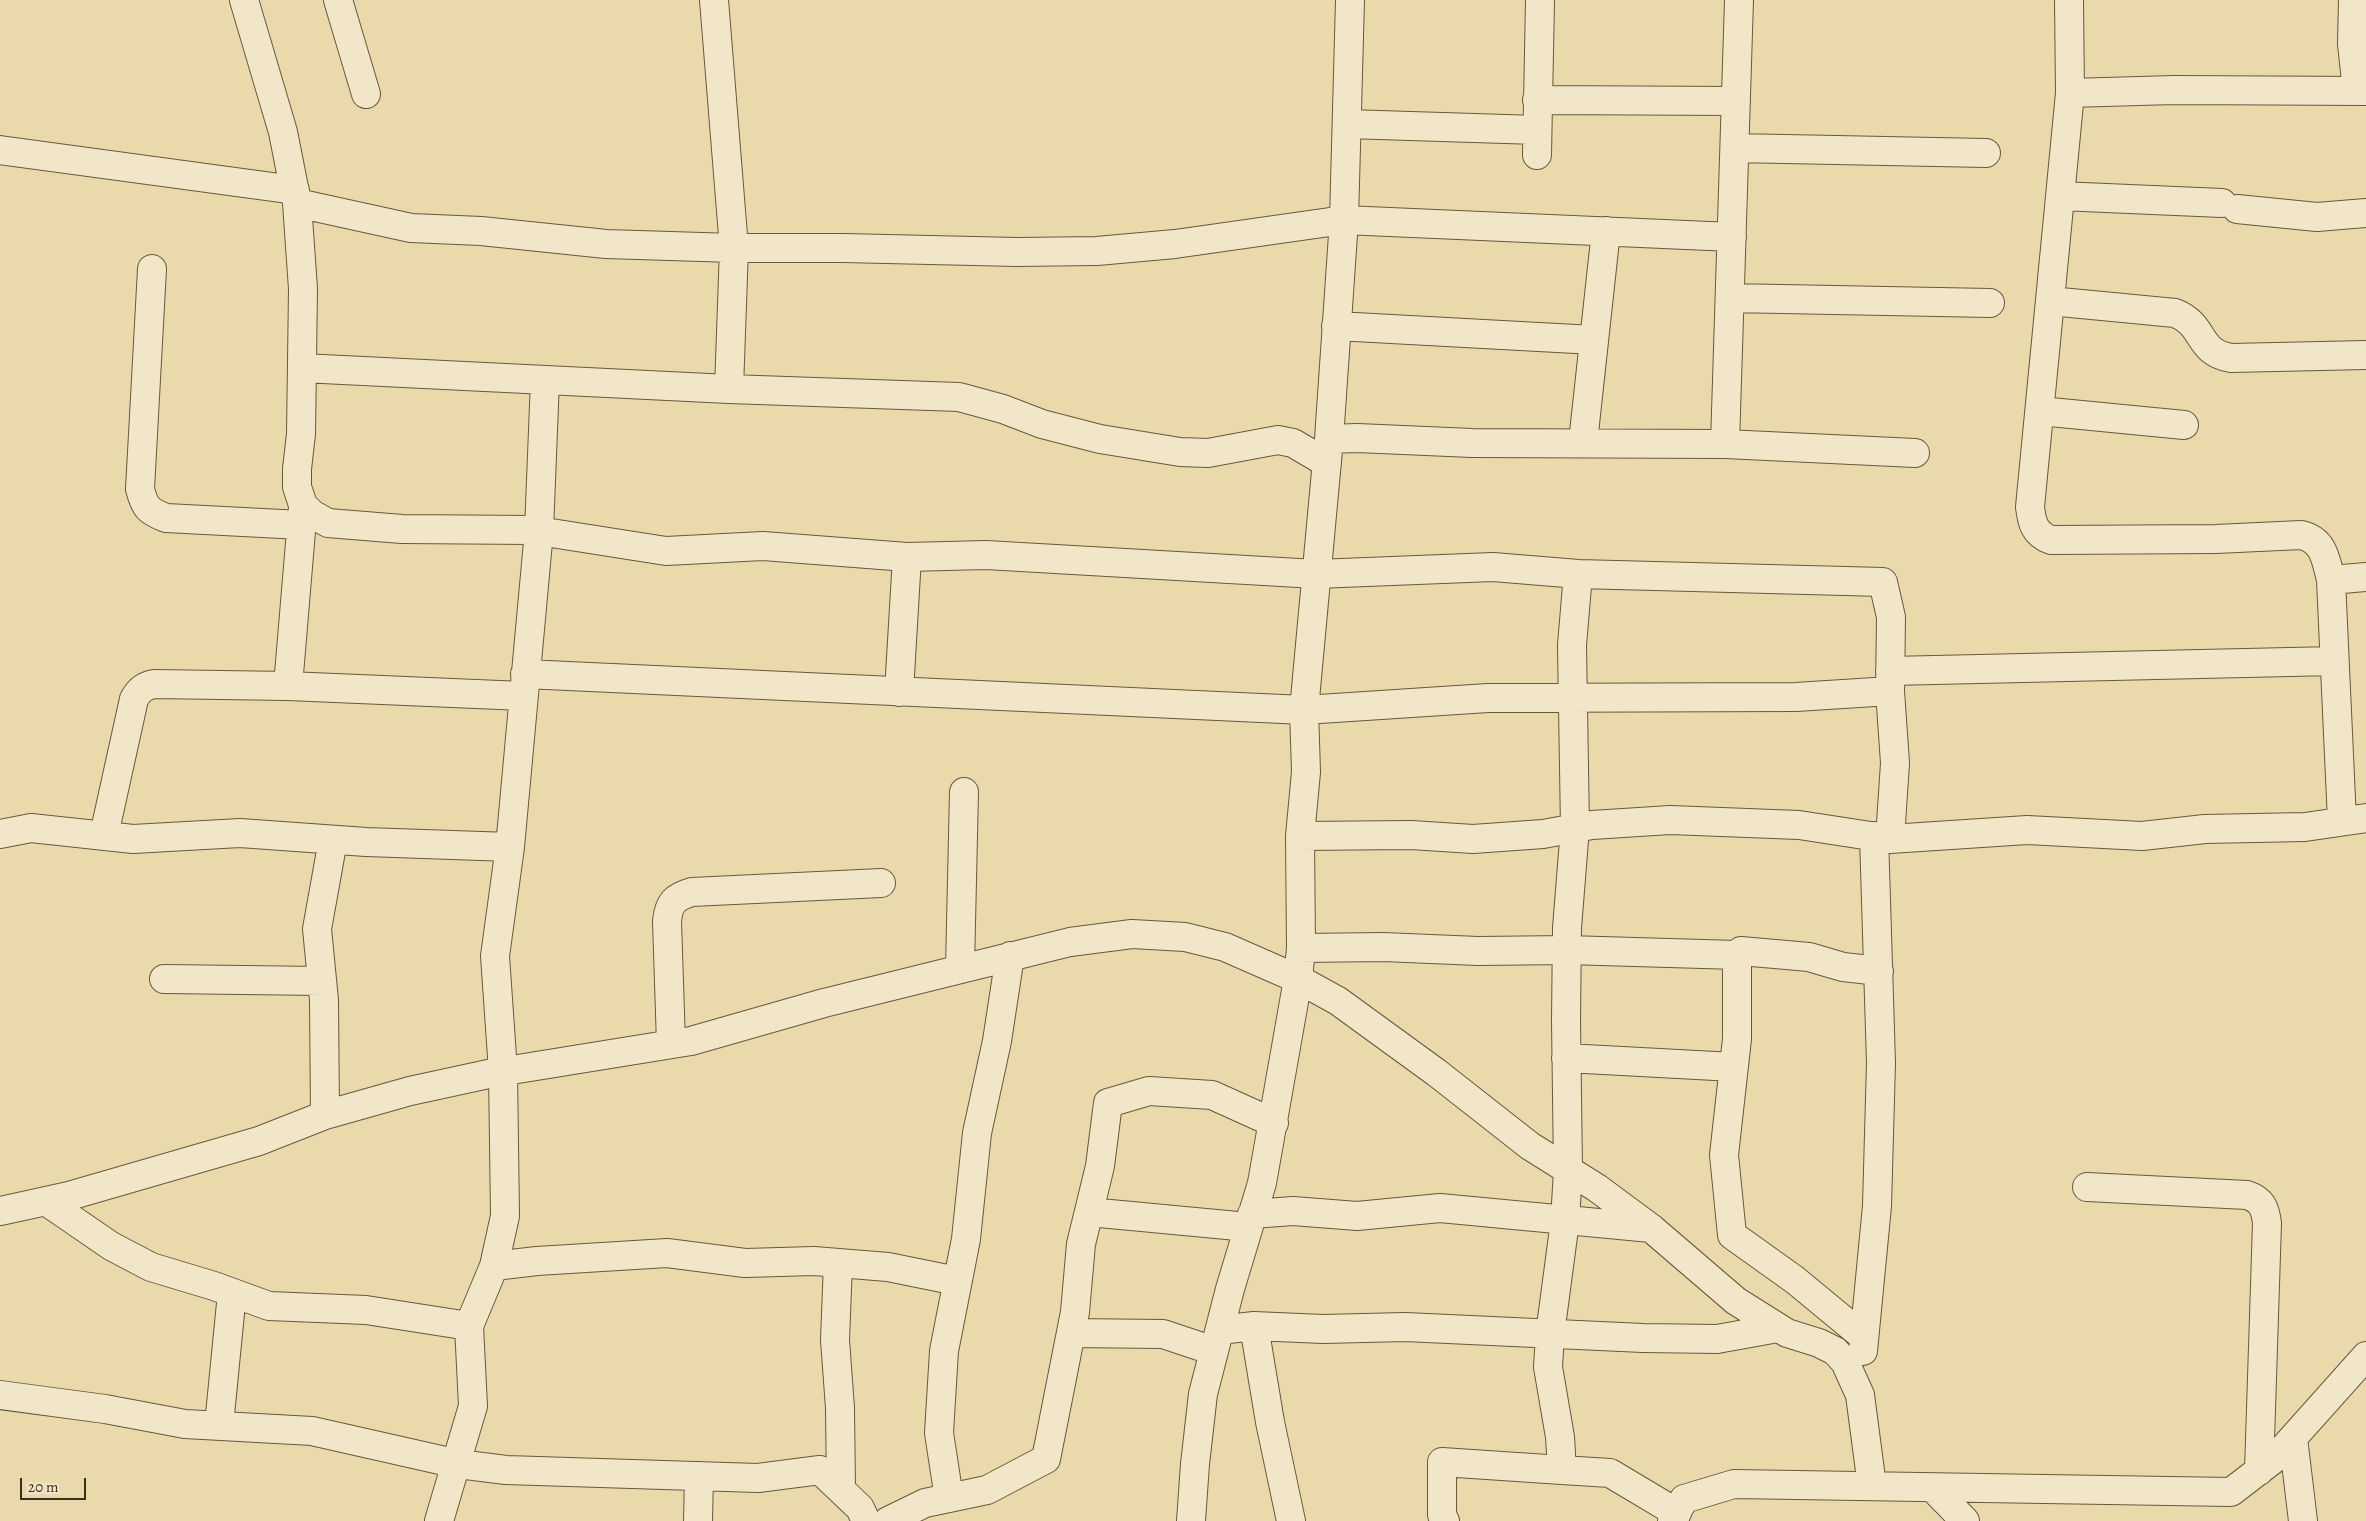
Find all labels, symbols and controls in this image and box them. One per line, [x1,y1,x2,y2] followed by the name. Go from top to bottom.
[22,1468,89,1500] scale bar
[28,1477,59,1497] text: 20 m

